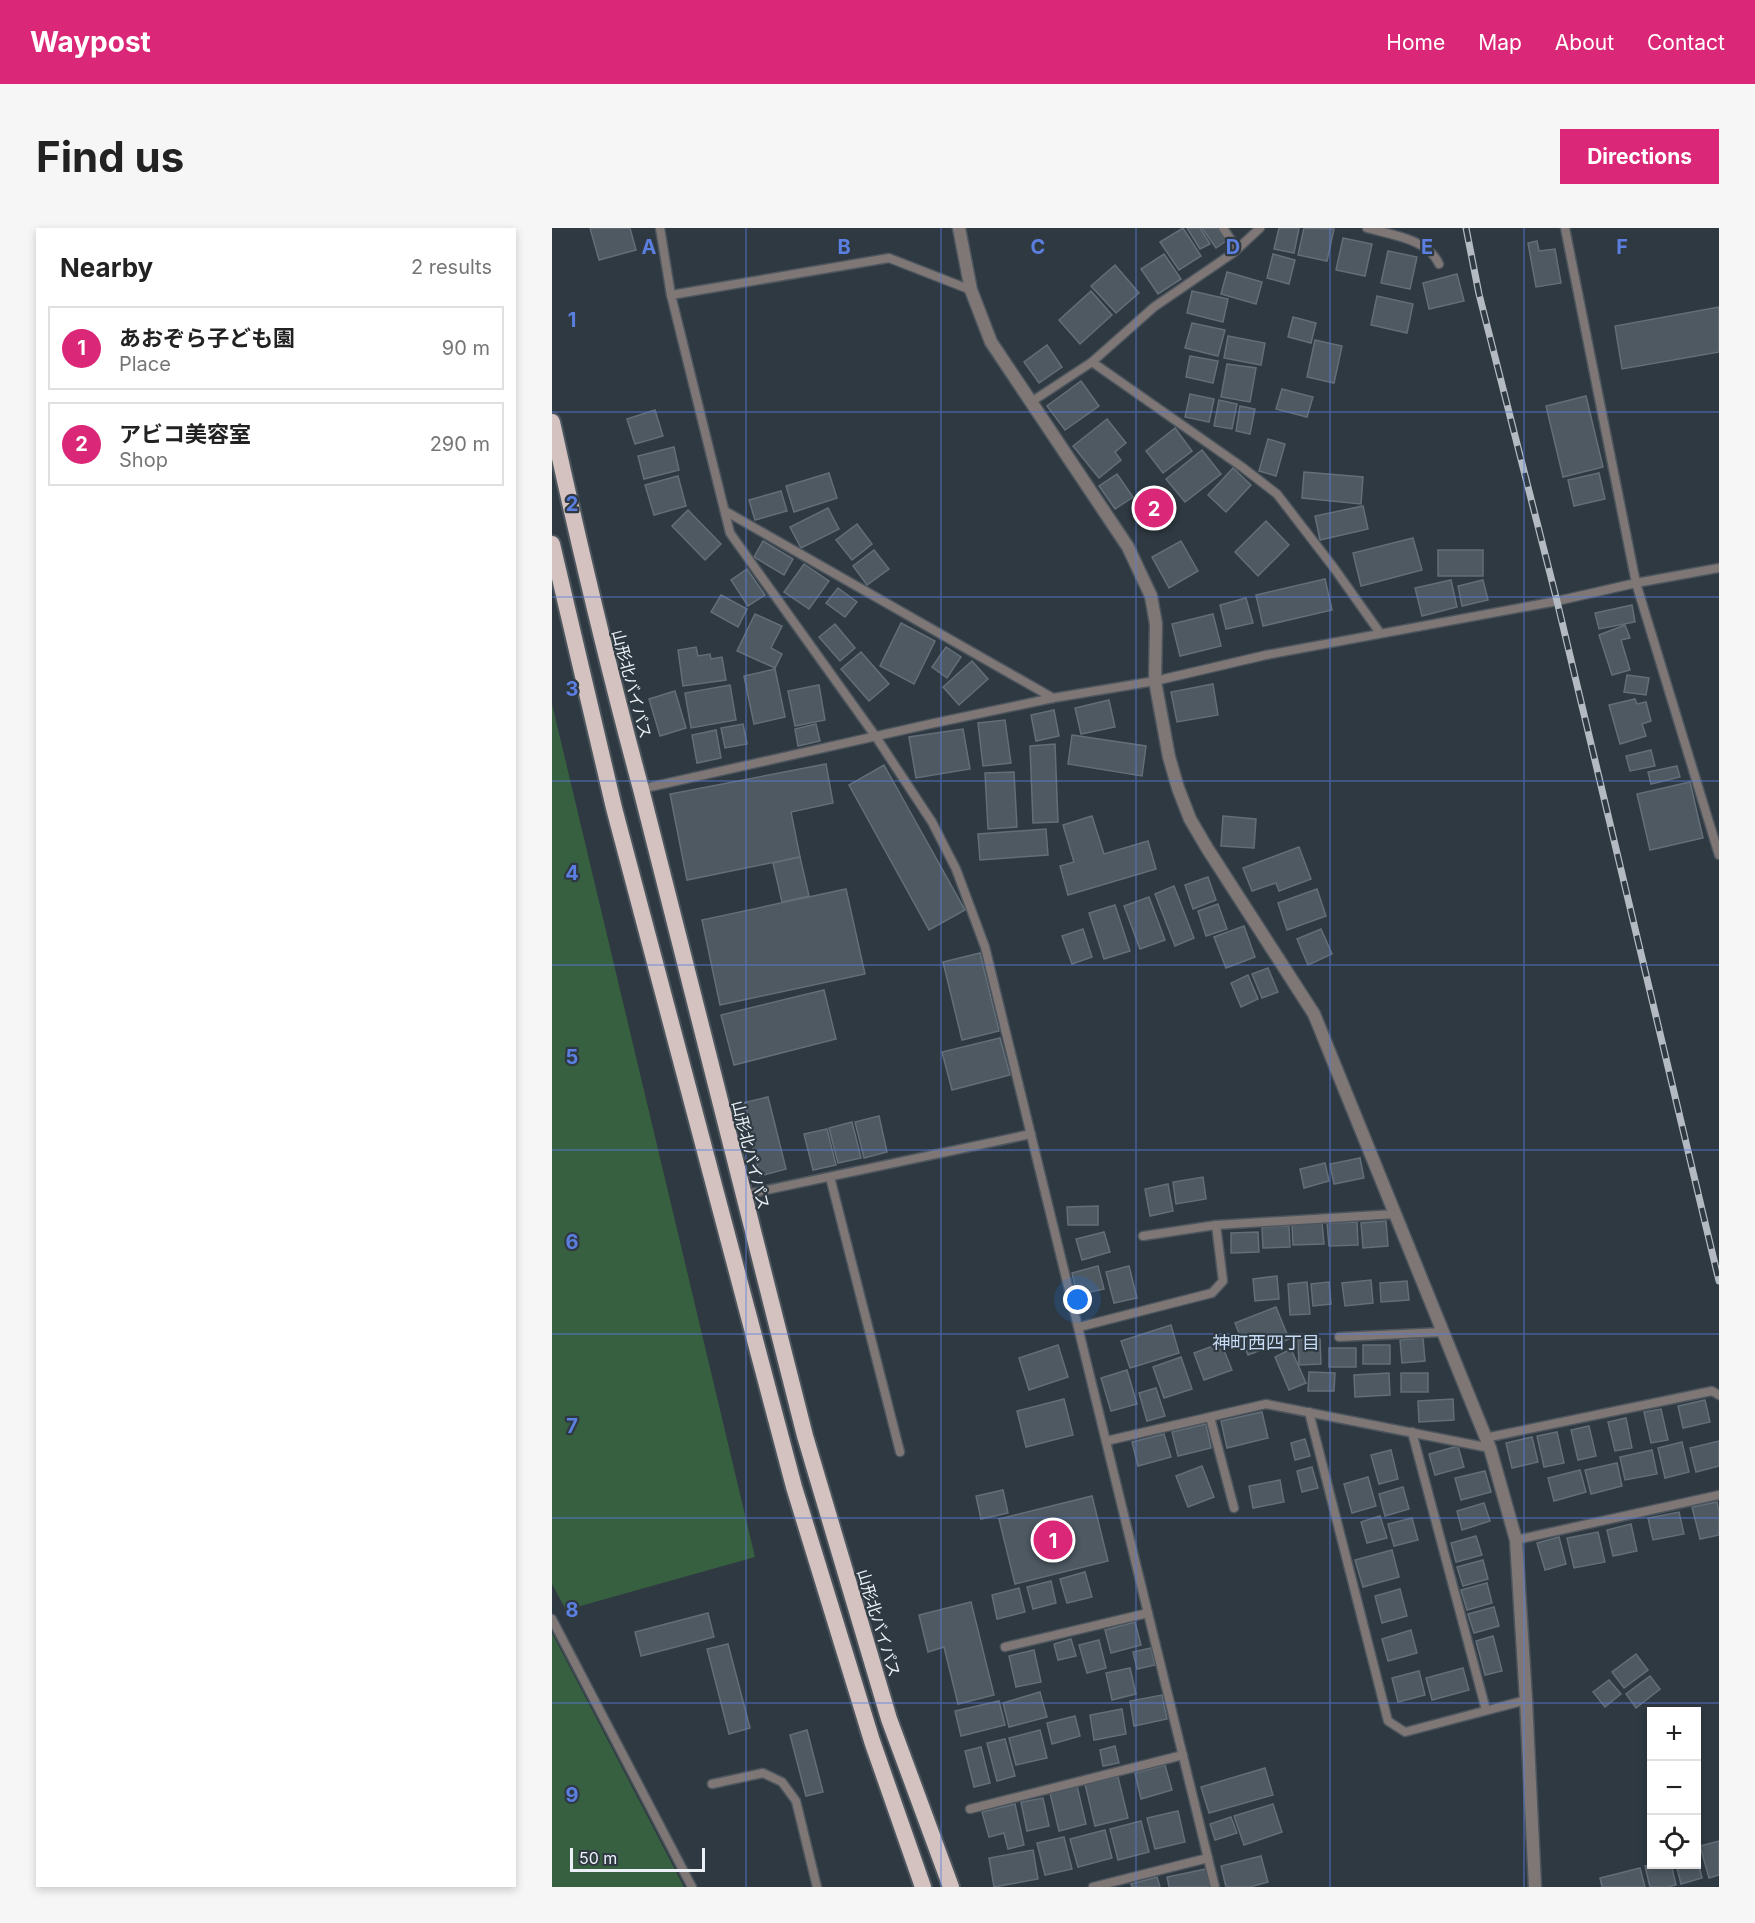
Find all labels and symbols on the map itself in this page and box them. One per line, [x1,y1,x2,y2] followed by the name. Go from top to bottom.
[642,235,657,259] text: A
[837,235,851,259] text: B
[1031,235,1045,259] text: C
[1226,235,1240,259] text: D
[1421,235,1433,259] text: E
[1616,235,1628,259] text: F
[568,308,576,332] text: 1
[1134,486,1174,530] pin: 2
[566,492,578,516] text: 2
[608,627,656,741] street label: 山形北バイパス
[566,677,578,701] text: 3
[565,861,579,885] text: 4
[566,1045,578,1069] text: 5
[728,1098,774,1212] street label: 山形北バイパス
[566,1230,579,1254] text: 6
[1063,1285,1092,1314] your location
[1212,1332,1320,1353] district label: 神町西四丁目
[566,1414,578,1438] text: 7
[1034,1518,1072,1562] pin: 1
[853,1567,905,1679] street label: 山形北バイパス
[565,1598,579,1622] text: 8
[566,1783,579,1807] text: 9
[570,1845,705,1872] scale bar

